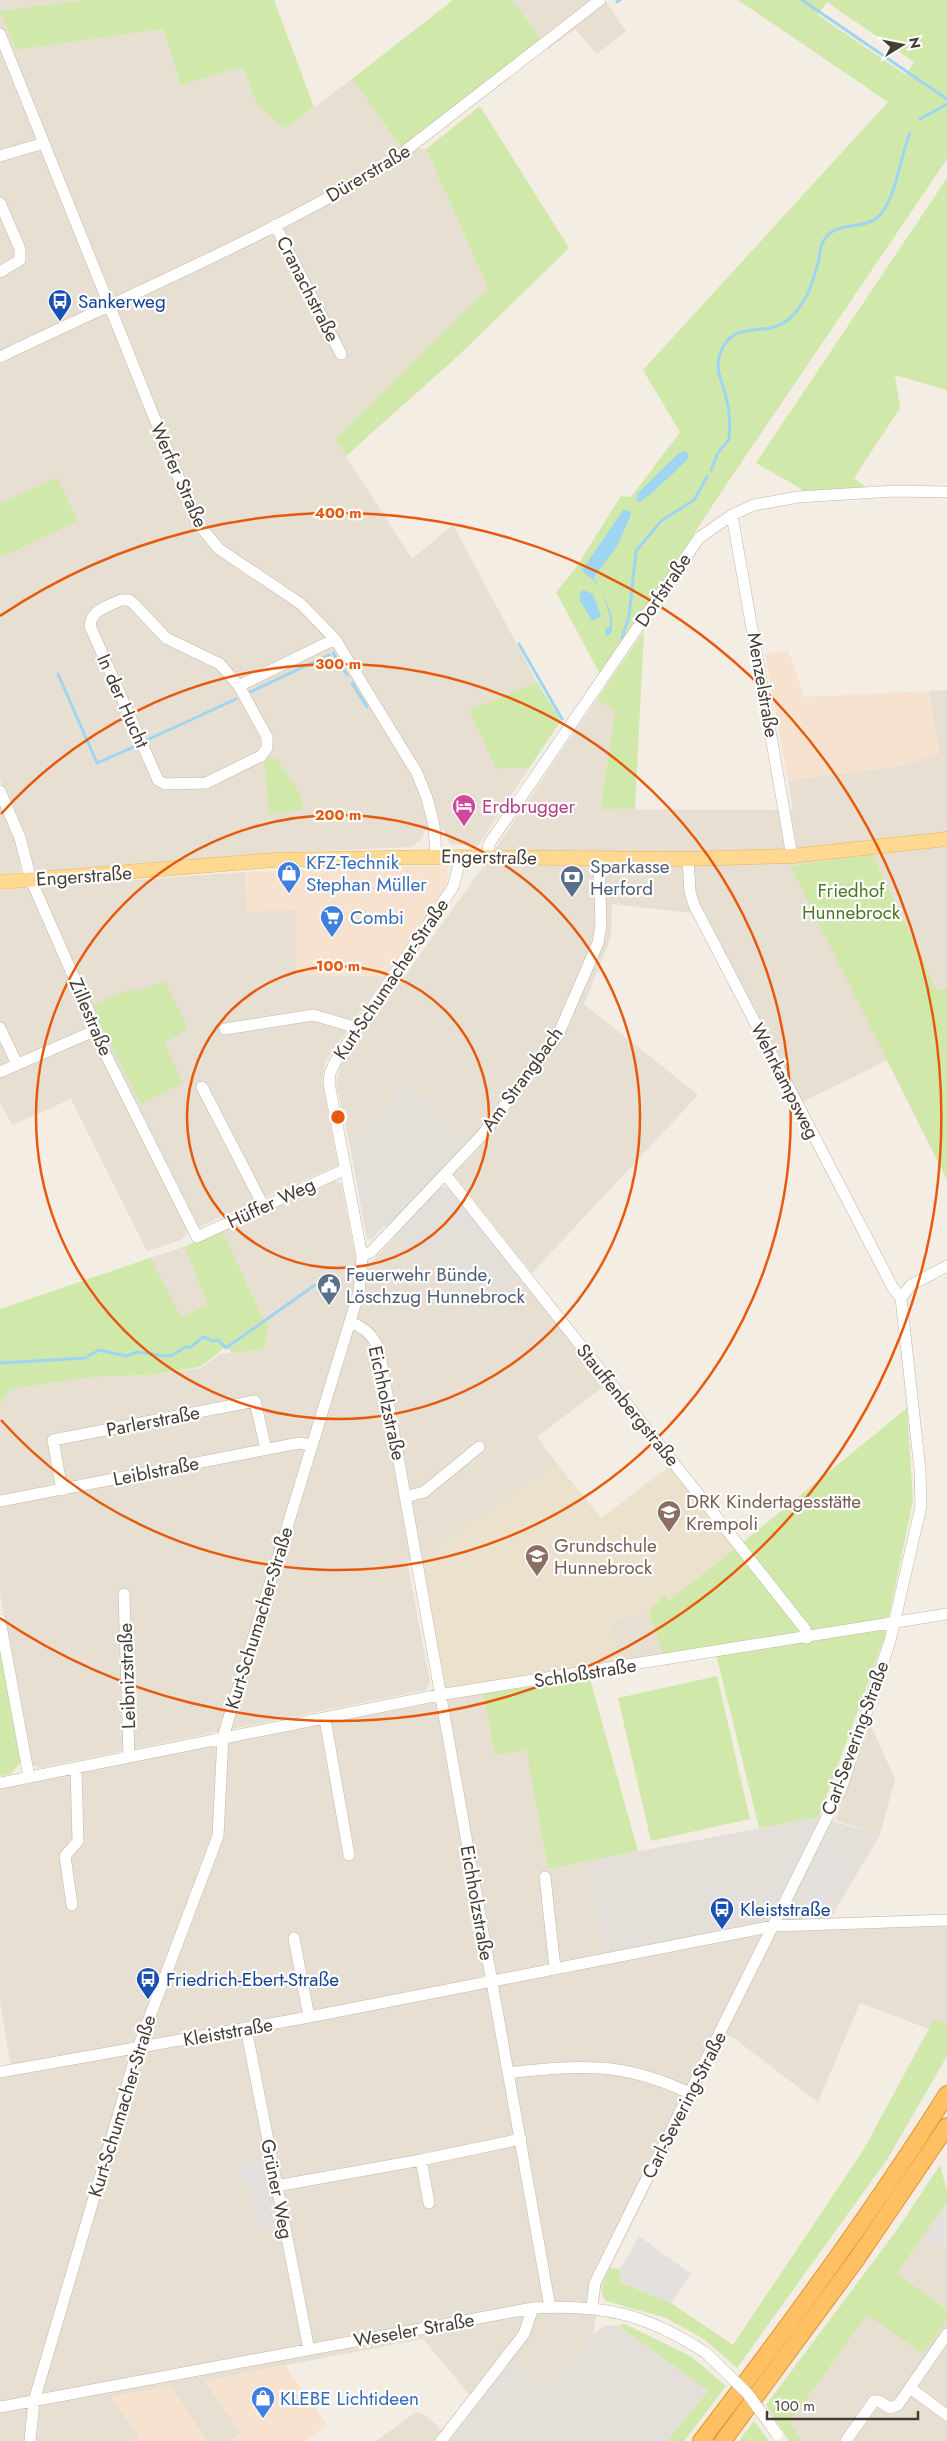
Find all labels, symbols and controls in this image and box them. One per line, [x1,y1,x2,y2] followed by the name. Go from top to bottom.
[877,20,927,70] north arrow
[904,36,926,50] text: N
[321,137,415,209] street label: Dürerstraße
[270,232,346,347] street label: Cranachstraße
[47,288,73,322] bus stop icon: Sankerweg
[78,288,166,315] place label: Sankerweg
[144,418,214,532] street label: Werfer Straße
[314,502,362,524] text: 400 m
[628,548,698,632] street label: Dorfstraße
[740,630,786,740] street label: Menzelstraße
[90,650,156,753] street label: In der Hucht
[315,653,361,675] text: 300 m
[451,793,477,827] hotel icon: Erdbrugger
[482,793,576,820] place label: Erdbrugger
[315,804,361,826] text: 200 m
[441,843,537,871] street label: Engerstraße
[306,849,427,898] place label: KFZ-Technik Stephan Müller
[590,853,670,902] place label: Sparkasse Herford
[35,859,133,893] street label: Engerstraße
[276,860,302,894] shop icon: KFZ-Technik Stephan Müller
[559,864,585,898] bank icon: Sparkasse Herford
[802,877,901,926] park label: Friedhof Hunnebrock
[327,893,455,1065] street label: Kurt-Schumacher-Straße
[319,904,345,938] supermarket icon: Combi
[350,904,404,931] place label: Combi
[316,955,360,977] text: 100 m
[63,974,120,1060] street label: Zillestraße
[744,1018,826,1144] street label: Wehrkampsweg
[475,1021,569,1137] street label: Am Strangbach
[329,1108,347,1126] centre of rings
[223,1171,319,1235] street label: Hüffer Weg
[346,1261,526,1310] place label: Feuerwehr Bünde, Löschzug Hunnebrock
[316,1272,342,1306] public building icon: Feuerwehr Bünde, Löschzug Hunnebrock
[570,1338,686,1472] street label: Stauffenbergstraße
[362,1343,412,1463] street label: Eichholzstraße
[104,1399,202,1443] street label: Parlerstraße
[111,1449,201,1493] street label: Leiblstraße
[686,1488,861,1537] place label: DRK Kindertagesstätte Krempoli
[656,1499,682,1533] school or university icon: DRK Kindertagesstätte Krempoli
[218,1523,300,1712] street label: Kurt-Schumacher-Straße
[554,1532,657,1581] place label: Grundschule Hunnebrock
[524,1543,550,1577] school or university icon: Grundschule Hunnebrock
[112,1622,142,1730] street label: Leibnizstraße
[532,1652,638,1694] street label: Schloßstraße
[815,1657,895,1819] street label: Carl-Severing-Straße
[454,1843,500,1963] street label: Eichholzstraße
[709,1896,735,1930] bus stop icon: Kleiststraße
[740,1896,831,1923] place label: Kleiststraße
[135,1966,161,2000] bus stop icon: Friedrich-Ebert-Straße
[166,1966,339,1993] place label: Friedrich-Ebert-Straße
[81,2011,163,2200] street label: Kurt-Schumacher-Straße
[181,2011,275,2053] street label: Kleiststraße
[635,2026,733,2183] street label: Carl-Severing-Straße
[254,2137,300,2241] street label: Grüner Weg
[352,2306,477,2354] street label: Weseler Straße
[250,2385,276,2419] shop icon: KLEBE Lichtideen
[280,2385,419,2412] place label: KLEBE Lichtideen
[767,2388,918,2420] scale bar
[774,2395,815,2417] text: 100 m

